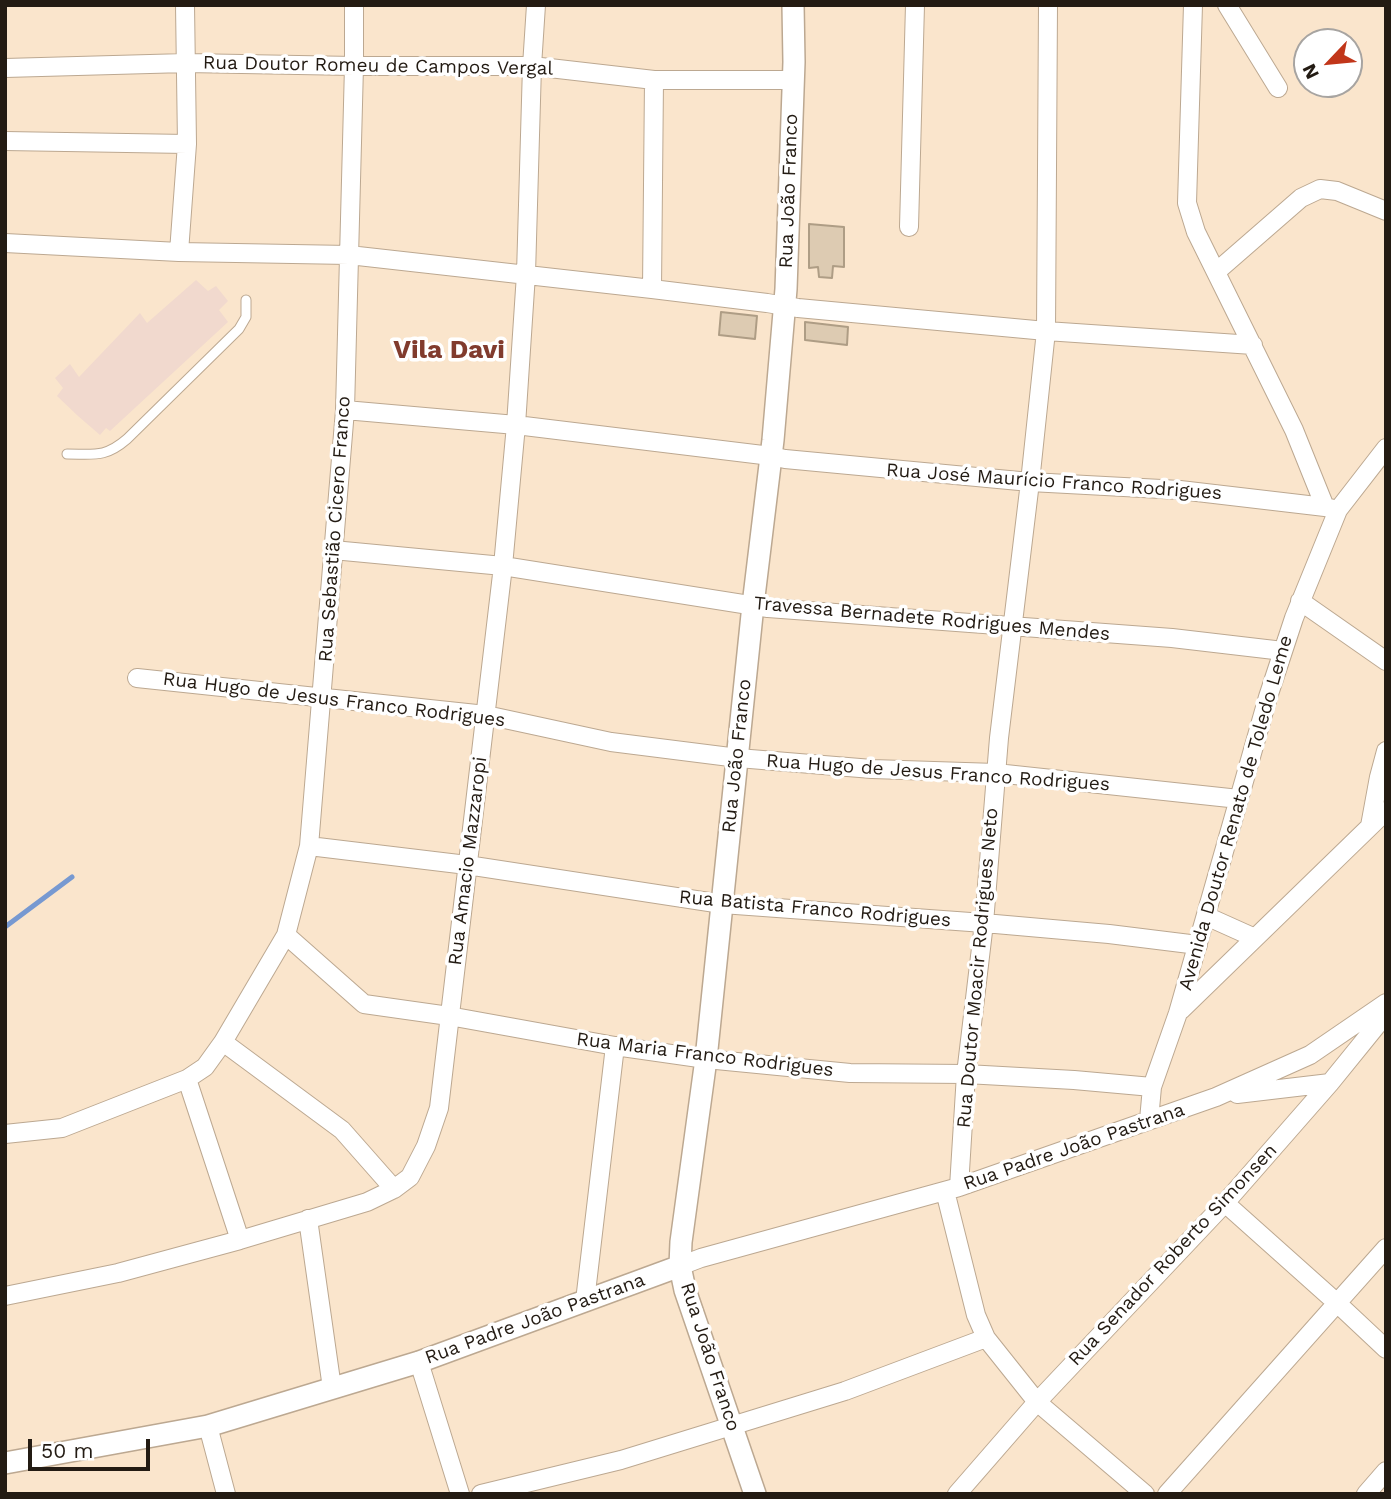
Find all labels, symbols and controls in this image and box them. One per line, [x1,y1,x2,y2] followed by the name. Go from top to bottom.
[1293,28,1363,98] north arrow
[203,52,553,80] street label: Rua Doutor Romeu de Campos Vergal
[1297,60,1324,83] text: N
[775,113,803,269] street label: Rua João Franco
[393,334,505,366] district label: Vila Davi
[314,395,356,663] street label: Rua Sebastião Cicero Franco
[885,459,1223,505] street label: Rua José Maurício Franco Rodrigues
[753,592,1111,646] street label: Travessa Bernadete Rodrigues Mendes
[1174,633,1298,993] street label: Avenida Doutor Renato de Toledo Leme
[162,668,506,732] street label: Rua Hugo de Jesus Franco Rodrigues
[718,678,756,834] street label: Rua João Franco
[765,750,1111,796] street label: Rua Hugo de Jesus Franco Rodrigues
[444,755,492,967] street label: Rua Amacio Mazzaropi
[953,807,1003,1129] street label: Rua Doutor Moacir Rodrigues Neto
[678,886,952,932] street label: Rua Batista Franco Rodrigues
[575,1028,835,1082] street label: Rua Maria Franco Rodrigues
[960,1098,1188,1196] street label: Rua Padre João Pastrana
[1064,1139,1282,1371] street label: Rua Senador Roberto Simonsen
[422,1269,648,1369] street label: Rua Padre João Pastrana
[675,1280,745,1434] street label: Rua João Franco
[32,1426,154,1470] scale bar
[41,1438,93,1463] text: 50 m

